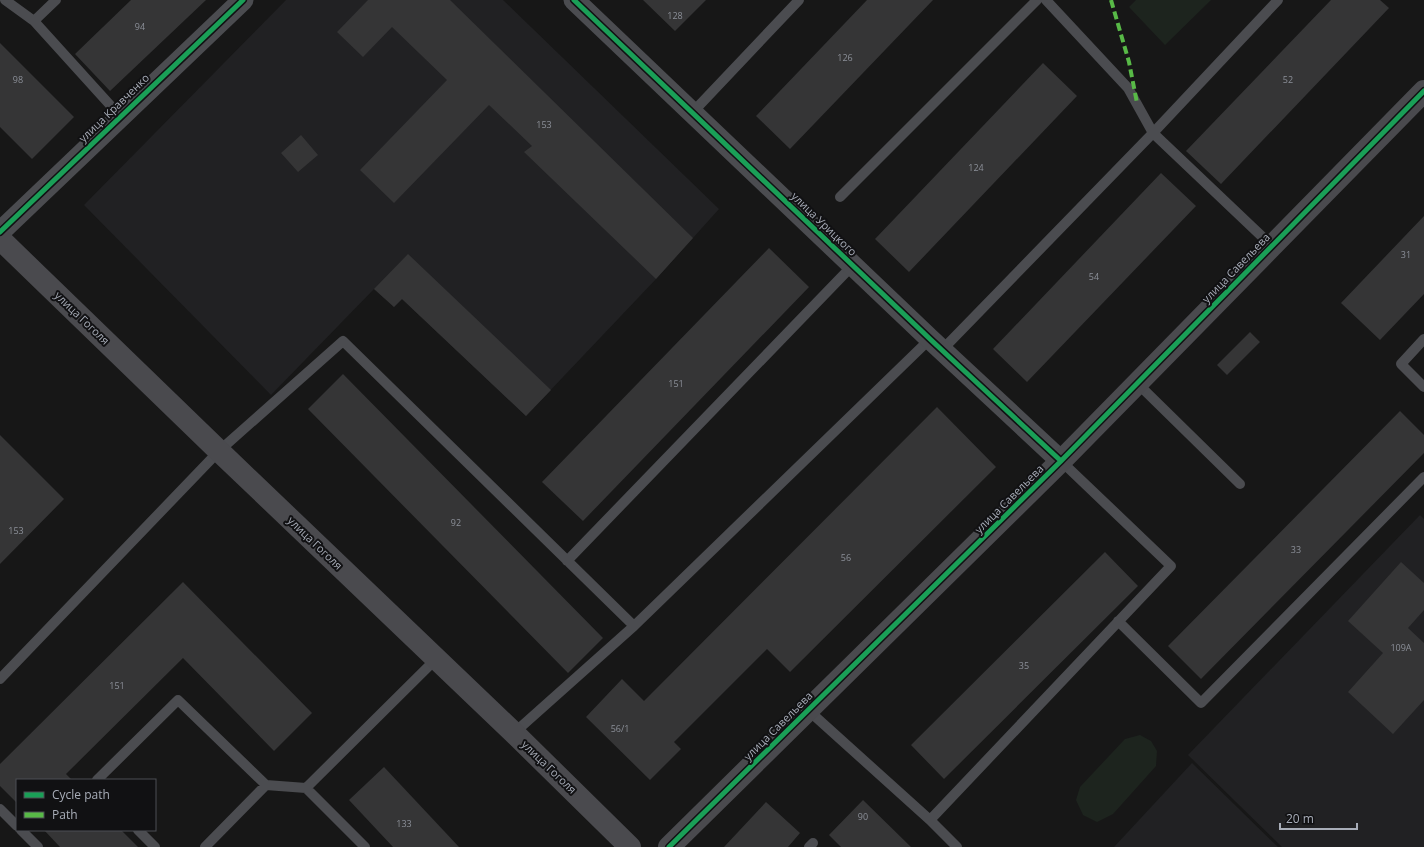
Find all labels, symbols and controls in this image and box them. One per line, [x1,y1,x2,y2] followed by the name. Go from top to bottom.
[667,9,683,22] house number: 128
[135,20,145,33] house number: 94
[837,51,853,64] house number: 126
[75,70,152,145] street label: улица Кравченко
[13,73,23,86] house number: 98
[1283,73,1293,86] house number: 52
[536,118,552,131] house number: 153
[968,161,984,174] house number: 124
[788,188,861,259] street label: улица Урицкого
[1198,230,1273,306] street label: улица Савельева
[1401,248,1411,261] house number: 31
[1089,270,1099,283] house number: 54
[52,288,113,348] street label: улица Гоголя
[668,377,684,390] house number: 151
[971,461,1046,536] street label: улица Савельева
[285,513,346,573] street label: улица Гоголя
[451,516,461,529] house number: 92
[8,524,24,537] house number: 153
[1291,543,1301,556] house number: 33
[841,551,851,564] house number: 56
[1390,641,1412,654] house number: 109А
[1019,659,1029,672] house number: 35
[109,679,125,692] house number: 151
[740,688,815,763] street label: улица Савельева
[611,722,629,735] house number: 56/1
[519,737,580,797] street label: улица Гоголя
[16,779,156,831] legend
[52,786,110,803] text: Cycle path
[1280,805,1357,831] scale bar
[52,806,78,823] text: Path
[858,810,868,823] house number: 90
[1286,810,1314,827] text: 20 m
[396,817,412,830] house number: 133

